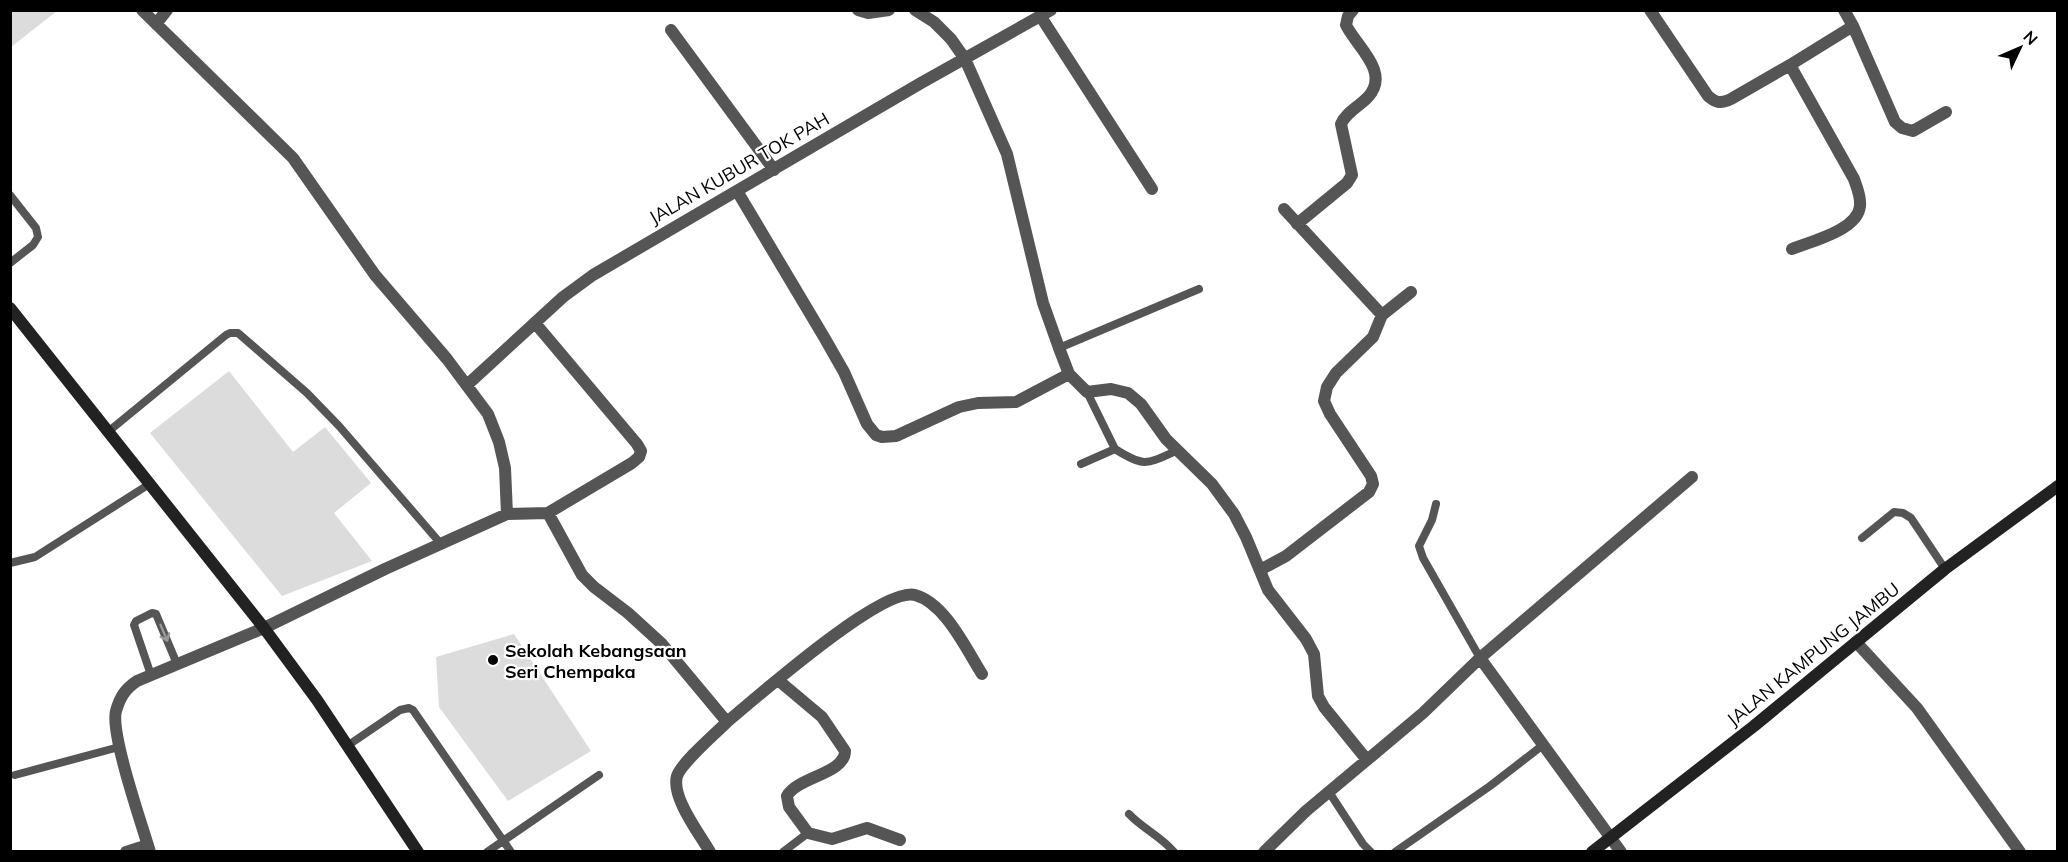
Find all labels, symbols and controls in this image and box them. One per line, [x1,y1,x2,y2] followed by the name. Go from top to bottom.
[1990,18,2050,78] north arrow
[2019,26,2042,49] text: N
[645,107,833,229] street label: JALAN KUBUR TOK PAH
[1722,577,1904,731] street label: JALAN KAMPUNG JAMBU
[159,623,170,642] one-way arrow
[505,639,687,683] place label: Sekolah Kebangsaan Seri Chempaka
[486,653,500,667] marker: Sekolah Kebangsaan Seri Chempaka

